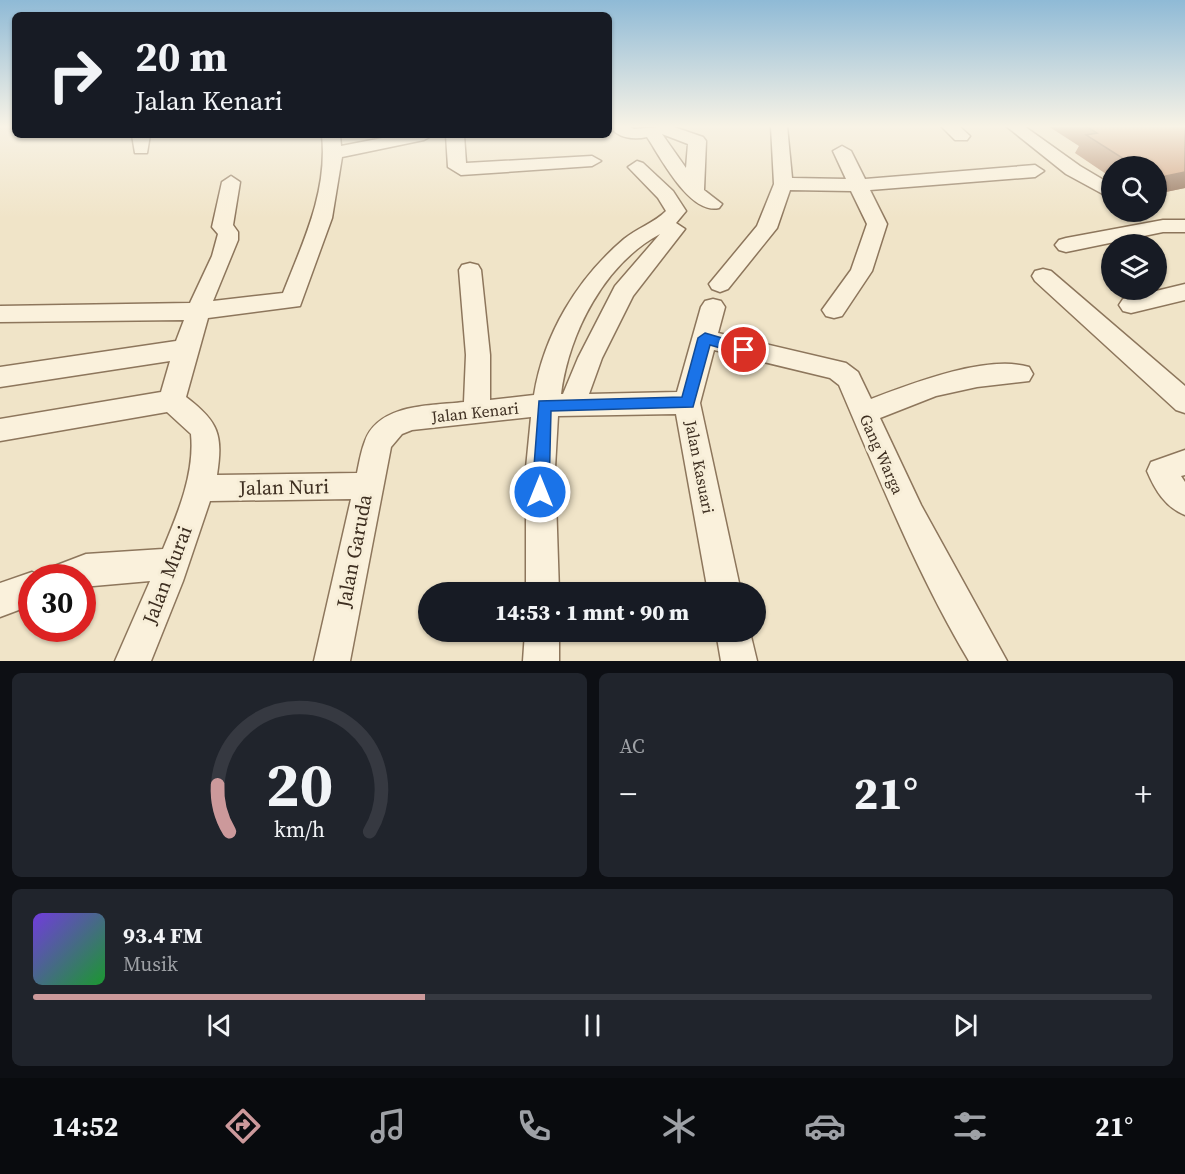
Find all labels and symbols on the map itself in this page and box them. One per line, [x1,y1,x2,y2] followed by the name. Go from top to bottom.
[718,324,769,375] pin
[429,396,520,428] street label: Jalan Kenari
[855,411,910,498] street label: Gang Warga
[680,418,720,516] street label: Jalan Kasuari
[508,460,572,524] position arrow
[238,472,329,502] street label: Jalan Nuri
[329,491,379,611] street label: Jalan Garuda
[135,522,199,629] street label: Jalan Murai
[18,564,96,642] speed limit sign: 30

